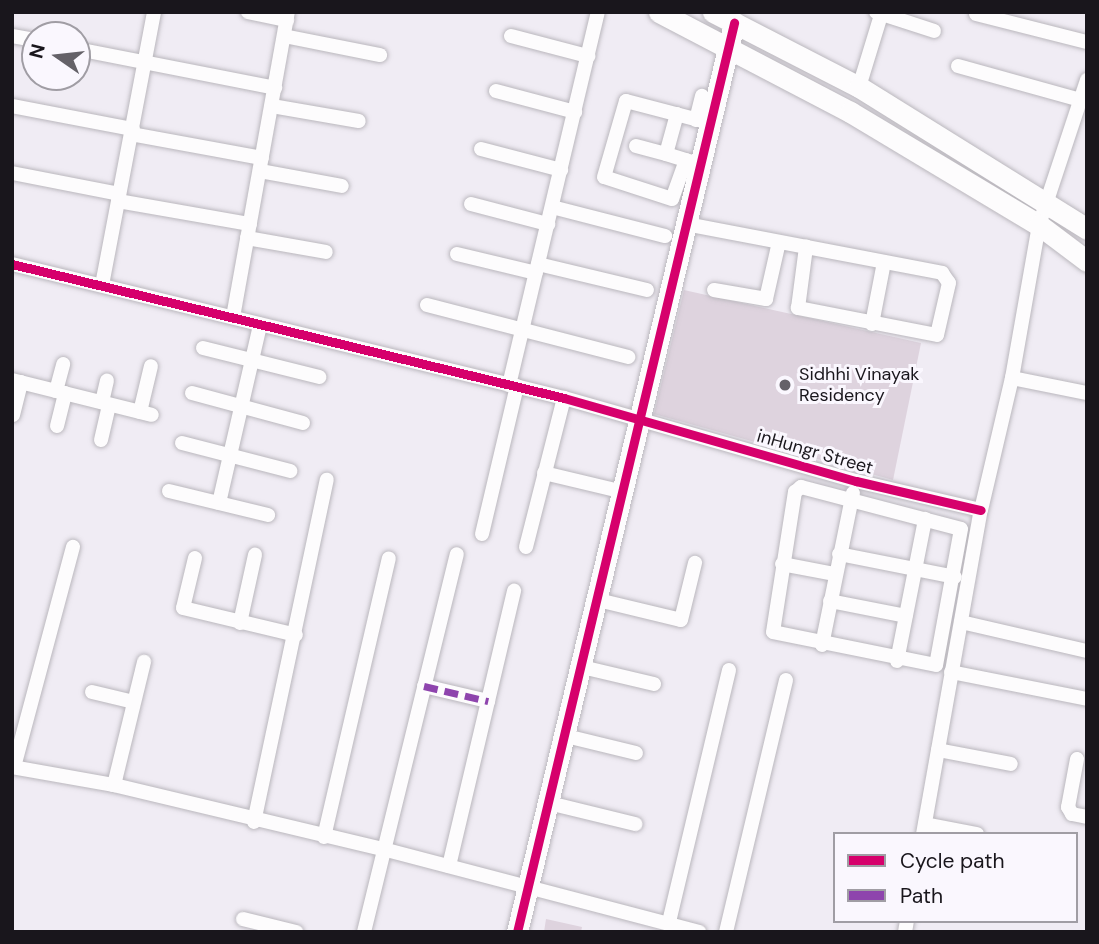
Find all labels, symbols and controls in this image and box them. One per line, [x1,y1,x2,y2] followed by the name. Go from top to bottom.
[21,21,91,91] north arrow
[23,42,51,61] text: N
[799,364,919,406] place label: Sidhhi Vinayak Residency
[777,377,793,393] marker: Sidhhi Vinayak Residency
[754,425,876,479] street label: inHungr Street
[833,832,1078,923] legend
[900,847,1005,875] text: Cycle path
[900,882,943,910] text: Path

